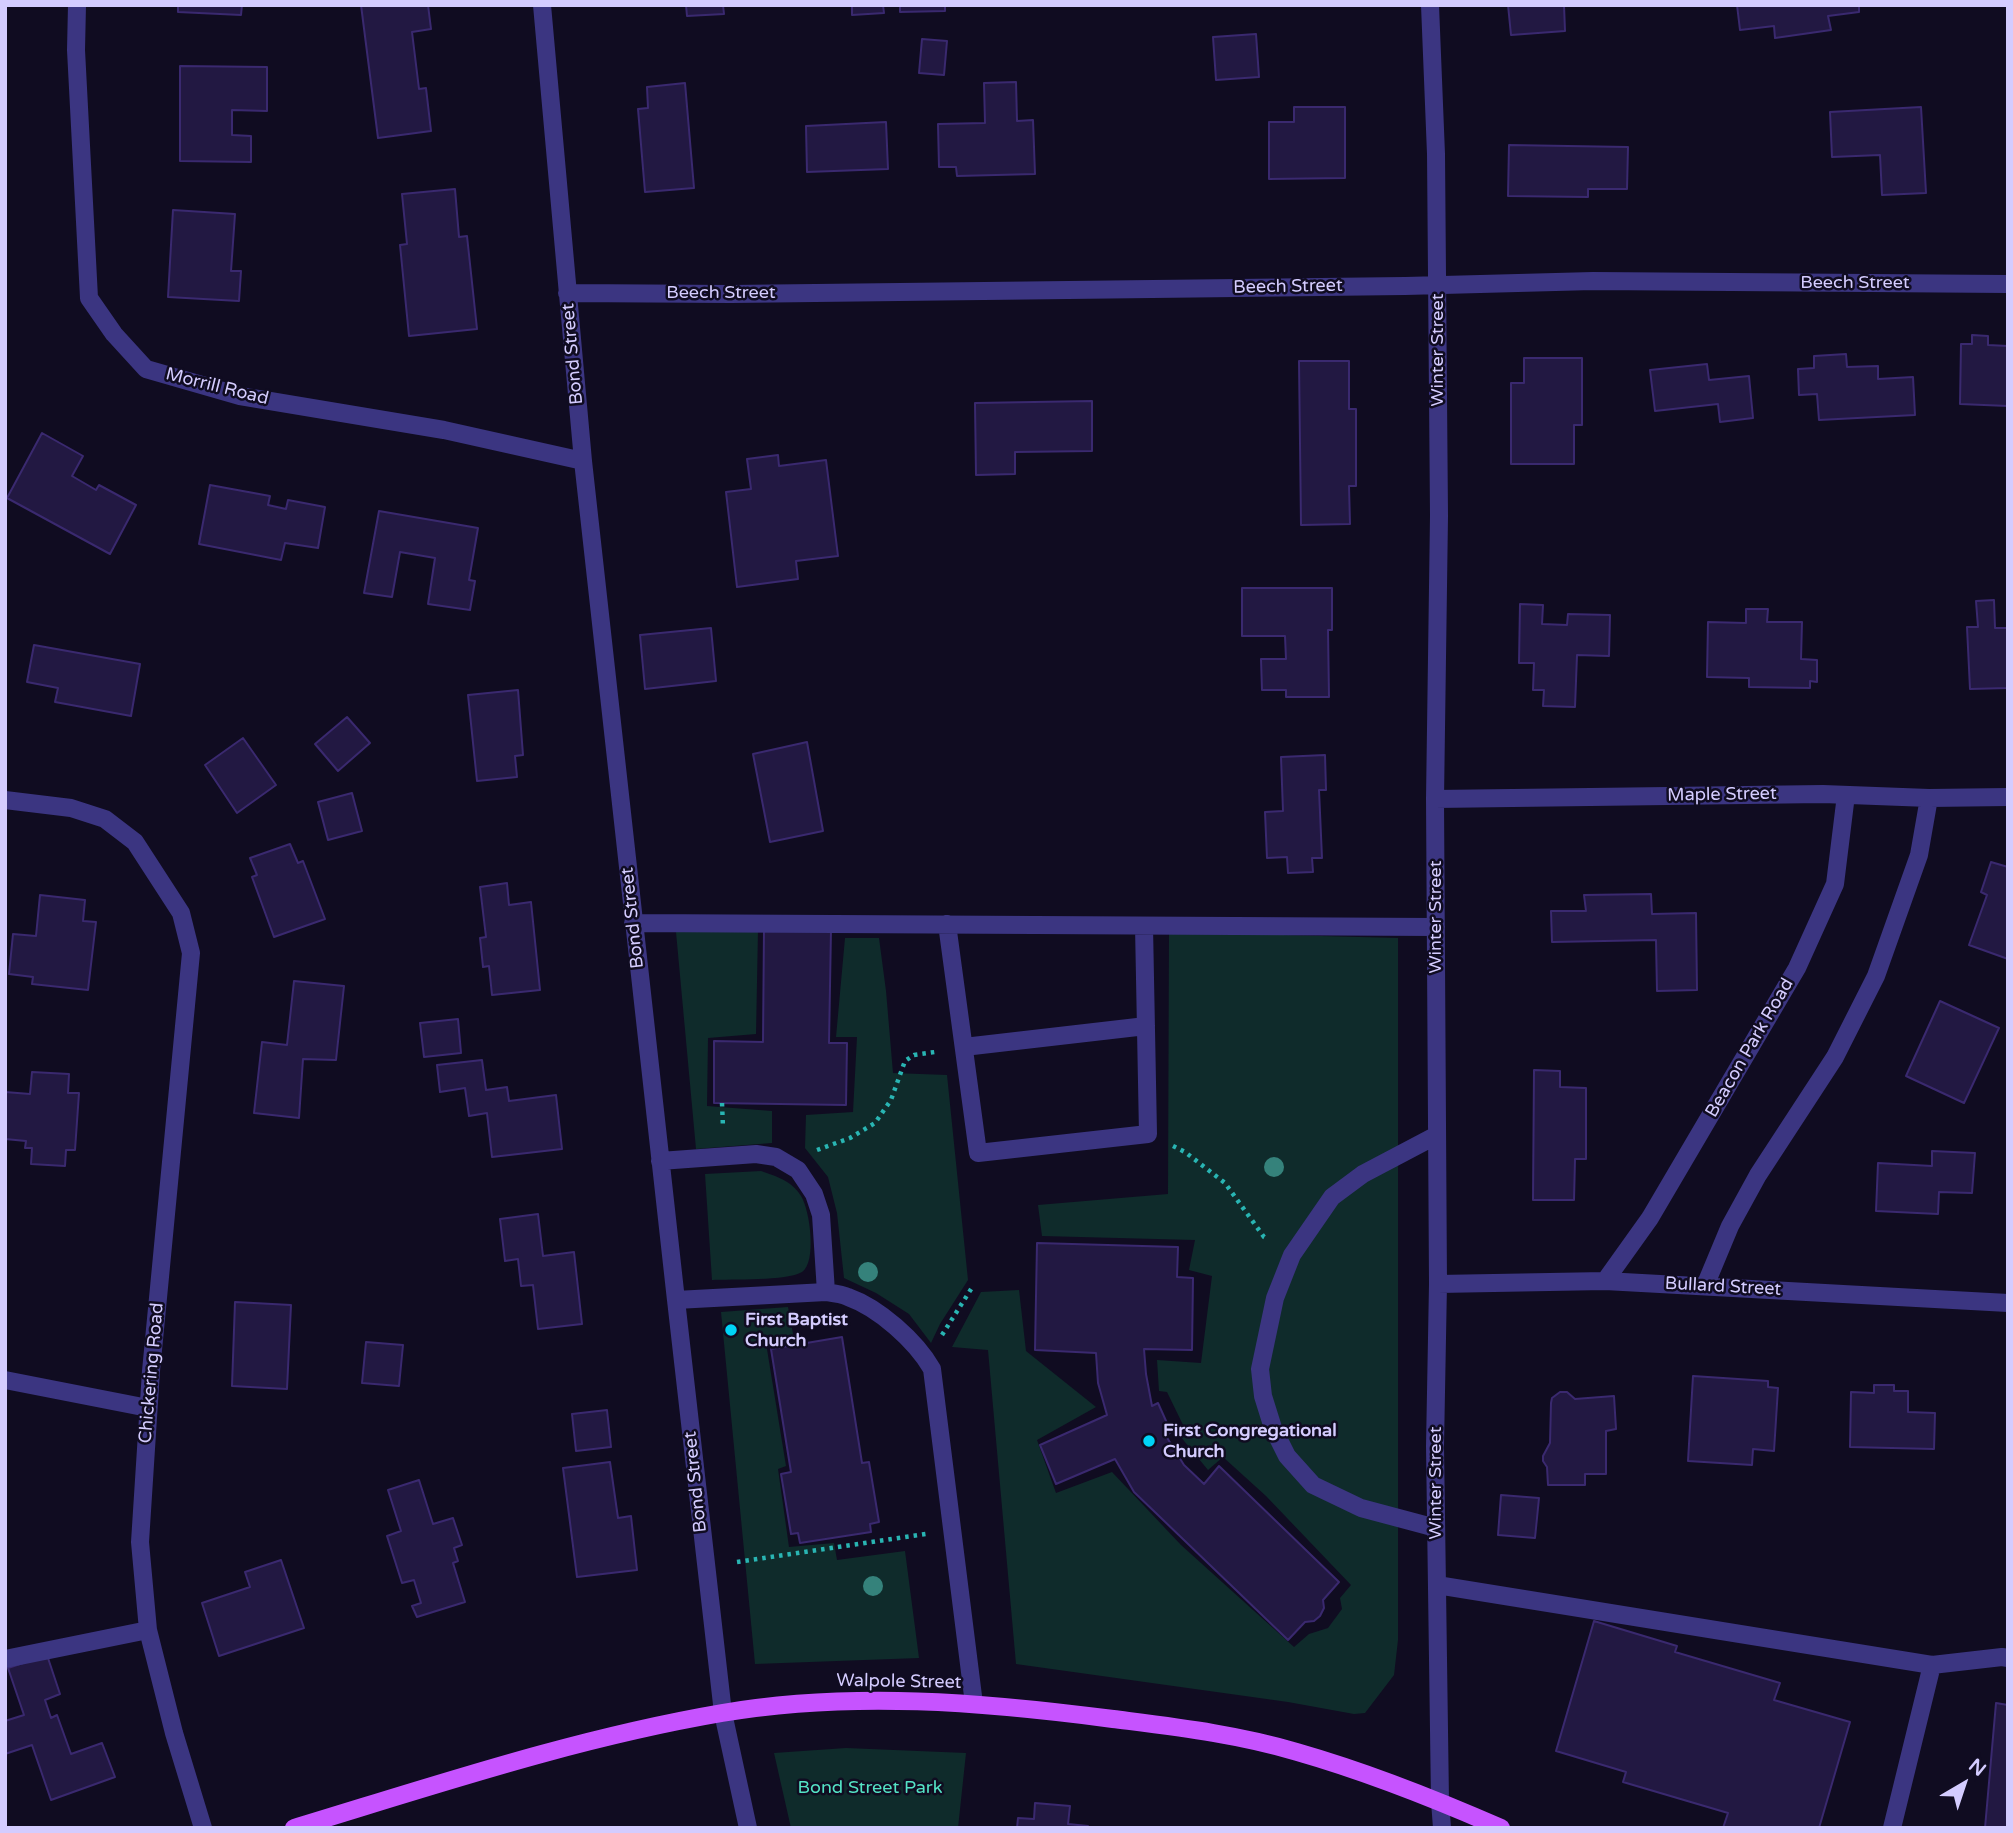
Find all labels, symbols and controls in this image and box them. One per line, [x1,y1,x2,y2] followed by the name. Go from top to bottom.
[1800,272,1910,294] street label: Beech Street
[1233,275,1343,299] street label: Beech Street
[666,282,776,304] street label: Beech Street
[1427,293,1449,407] street label: Winter Street
[558,302,588,406] street label: Bond Street
[163,364,271,410] street label: Morrill Road
[1667,783,1777,807] street label: Maple Street
[1425,860,1447,974] street label: Winter Street
[617,866,649,970] street label: Bond Street
[1701,975,1799,1121] street label: Beacon Park Road
[1664,1273,1782,1301] street label: Bullard Street
[135,1302,169,1444] street label: Chickering Road
[745,1309,848,1352] place label: First Baptist Church
[723,1322,739,1338] marker: First Baptist Church
[1163,1420,1337,1462] place label: First Congregational Church
[1425,1426,1447,1540] street label: Winter Street
[680,1430,712,1534] street label: Bond Street
[1141,1433,1157,1449] marker: First Congregational Church
[836,1670,962,1694] street label: Walpole Street
[1929,1749,1999,1819] north arrow
[1964,1754,1990,1781] text: N
[798,1777,942,1799] park label: Bond Street Park

